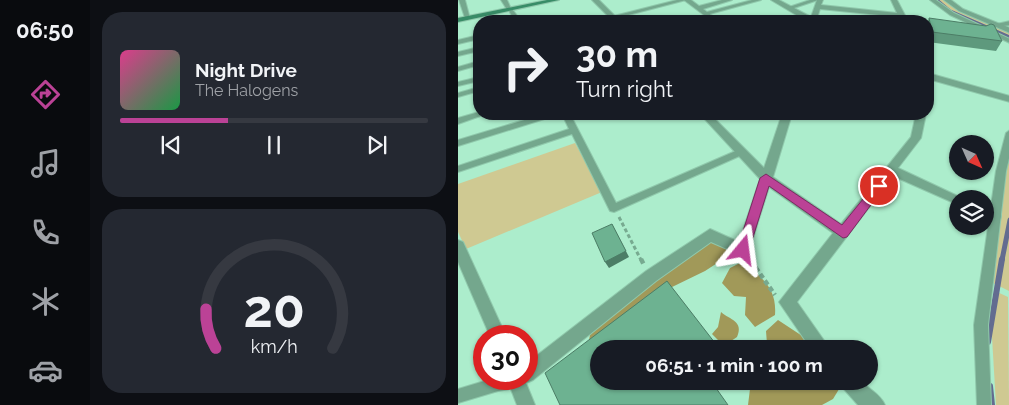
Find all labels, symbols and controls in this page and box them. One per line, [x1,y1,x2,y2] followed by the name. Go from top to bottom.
[16,17,74,43] text: 06:50
[576,34,658,75] text: 30 m
[493,35,558,100] icon: right
[195,59,297,81] text: Night Drive
[576,76,673,102] text: Turn right
[28,77,63,112] icon: directions
[195,81,298,100] text: The Halogens
[157,131,185,159] icon: previous
[260,131,288,159] icon: pause
[363,131,391,159] icon: next
[949,135,994,180] north arrow
[949,135,994,235] map controls
[28,146,63,181] icon: music
[858,165,900,207] pin
[865,172,893,200] icon: arrive
[949,190,994,235] button: layers
[28,215,63,250] icon: phone
[716,223,768,275] position arrow
[243,278,305,339] text: 20
[28,284,63,319] icon: climate
[473,325,538,390] speed limit sign: 30
[250,336,298,357] text: km/h
[28,353,63,388] icon: car
[645,354,823,376] text: 06:51 · 1 min · 100 m

